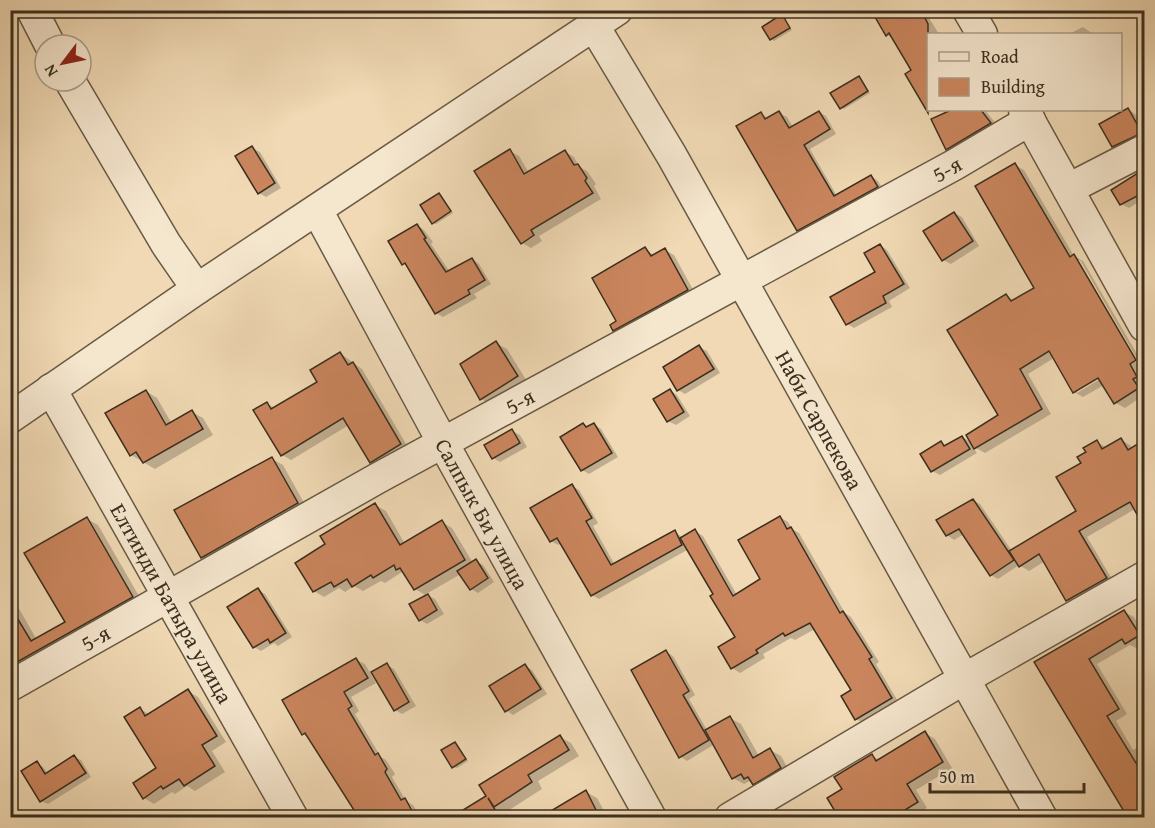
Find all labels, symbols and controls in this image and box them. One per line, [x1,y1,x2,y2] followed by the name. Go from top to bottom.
[33,33,93,93] north arrow
[927,33,1122,111] legend
[981,43,1019,70] text: Road
[37,60,63,82] text: N
[981,73,1045,100] text: Building
[926,148,968,190] street label: 5-я
[768,344,872,496] street label: Наби Сарпекова
[499,380,540,422] street label: 5-я
[427,432,537,596] street label: Салпык Би улица
[103,497,241,710] street label: Елтинди Батыра улица
[75,617,116,659] street label: 5-я
[930,756,1084,794] scale bar
[939,763,975,790] text: 50 m

